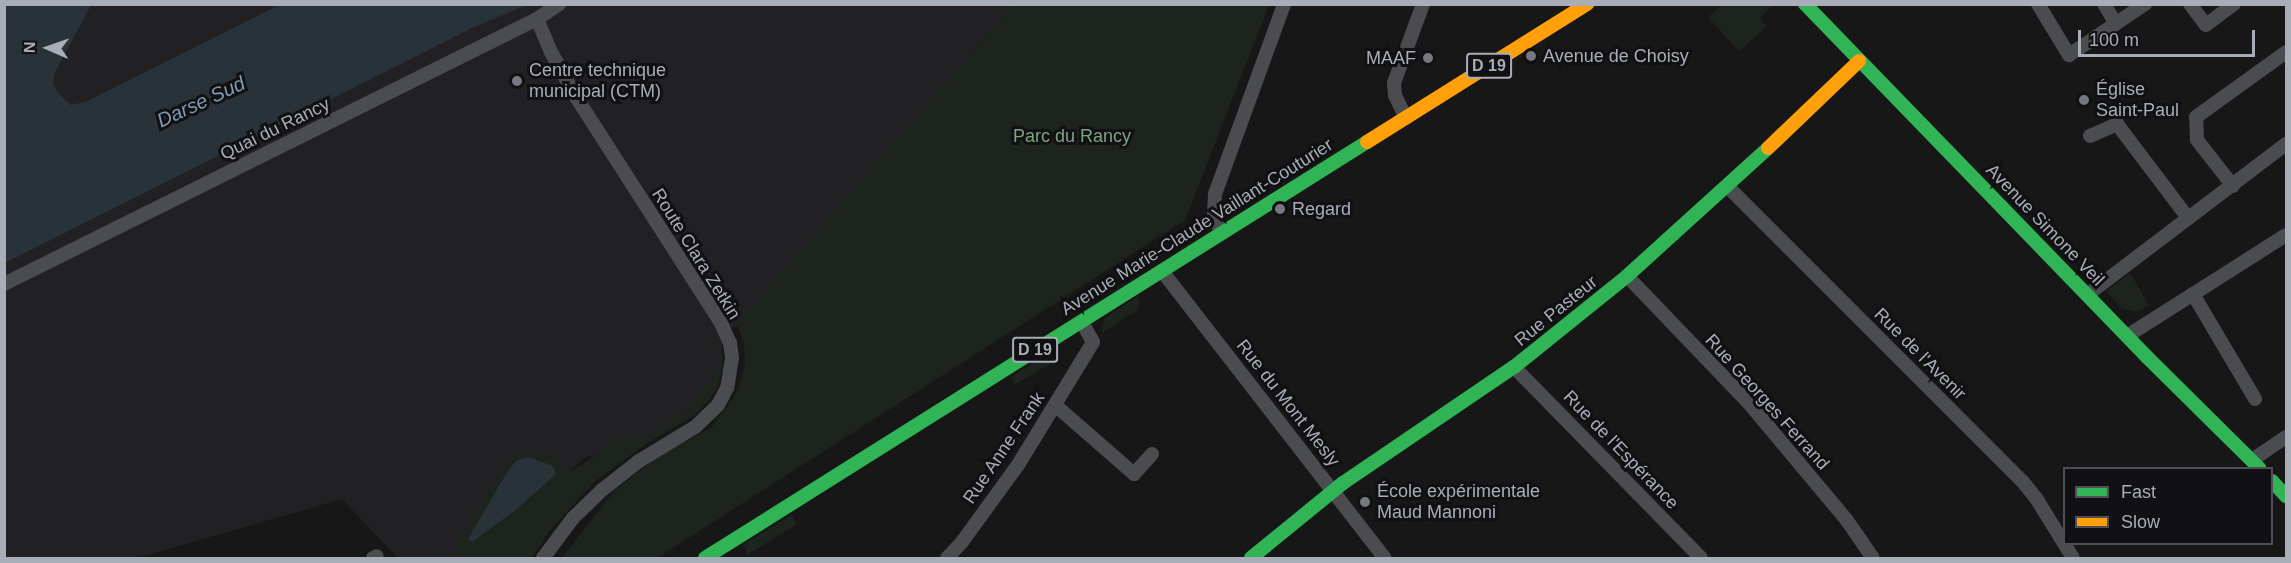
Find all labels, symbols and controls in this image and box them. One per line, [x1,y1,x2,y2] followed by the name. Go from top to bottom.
[18,18,78,78] north arrow
[2081,18,2258,56] scale bar
[2089,30,2139,50] text: 100 m
[21,41,38,53] text: N
[1543,45,1689,67] place label: Avenue de Choisy
[1366,47,1416,69] place label: MAAF
[1524,49,1538,63] marker: Avenue de Choisy
[1421,51,1435,65] marker: MAAF
[1465,53,1513,79] road number: D 19
[529,60,666,103] place label: Centre technique municipal (CTM)
[153,71,249,133] water label: Darse Sud
[510,74,524,88] marker: Centre technique municipal (CTM)
[2096,79,2179,122] place label: Église Saint-Paul
[217,93,333,165] street label: Quai du Rancy
[2077,93,2091,107] marker: Église Saint-Paul
[1013,125,1131,147] park label: Parc du Rancy
[1057,134,1337,320] street label: Avenue Marie-Claude Vaillant-Couturier
[1981,160,2109,290] street label: Avenue Simone Veil
[647,185,745,323] street label: Route Clara Zetkin
[1292,198,1351,220] place label: Regard
[1273,202,1287,216] marker: Regard
[1510,271,1602,351] street label: Rue Pasteur
[1870,304,1970,404] street label: Rue de l'Avenir
[1700,330,1834,474] street label: Rue Georges Ferrand
[1232,335,1344,471] street label: Rue du Mont Mesly
[1011,337,1059,363] road number: D 19
[1559,386,1683,514] street label: Rue de l'Espérance
[958,388,1050,508] street label: Rue Anne Frank
[2063,467,2273,545] legend
[1377,481,1540,524] place label: École expérimentale Maud Mannoni
[2121,482,2156,502] text: Fast
[1358,495,1372,509] marker: École expérimentale Maud Mannoni
[2121,512,2160,532] text: Slow

